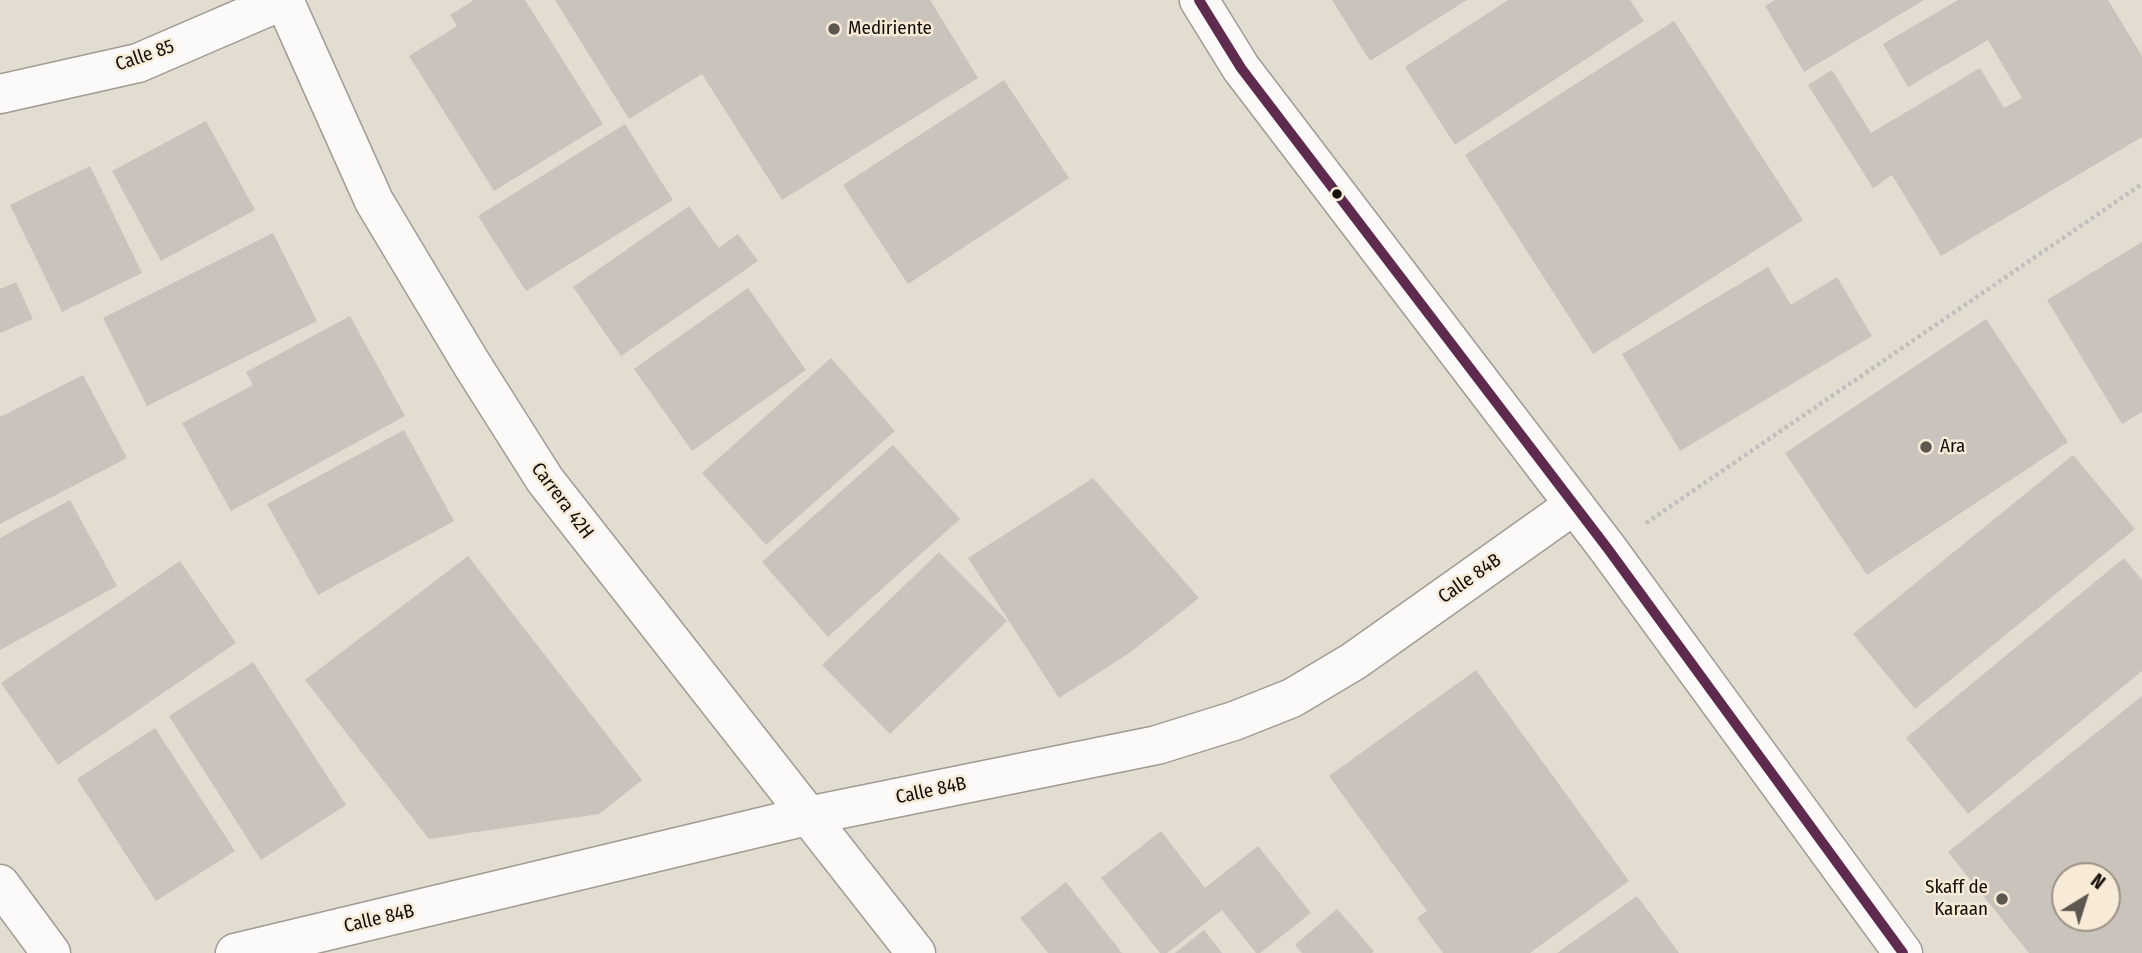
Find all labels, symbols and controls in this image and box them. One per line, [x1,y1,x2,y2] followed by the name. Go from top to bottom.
[848,18,932,40] place label: Mediriente
[826,21,842,37] marker: Mediriente
[113,35,177,77] street label: Calle 85
[1330,187,1344,201] unlabelled marker
[1940,436,1965,458] place label: Ara
[1918,439,1934,455] marker: Ara
[526,458,598,544] street label: Carrera 42H
[1434,549,1506,609] street label: Calle 84B
[894,772,968,810] street label: Calle 84B
[2051,862,2121,932] north arrow
[2086,869,2110,894] text: N
[1925,877,1988,921] place label: Skaff de Karaan
[1994,891,2010,907] marker: Skaff de Karaan
[342,900,416,938] street label: Calle 84B

